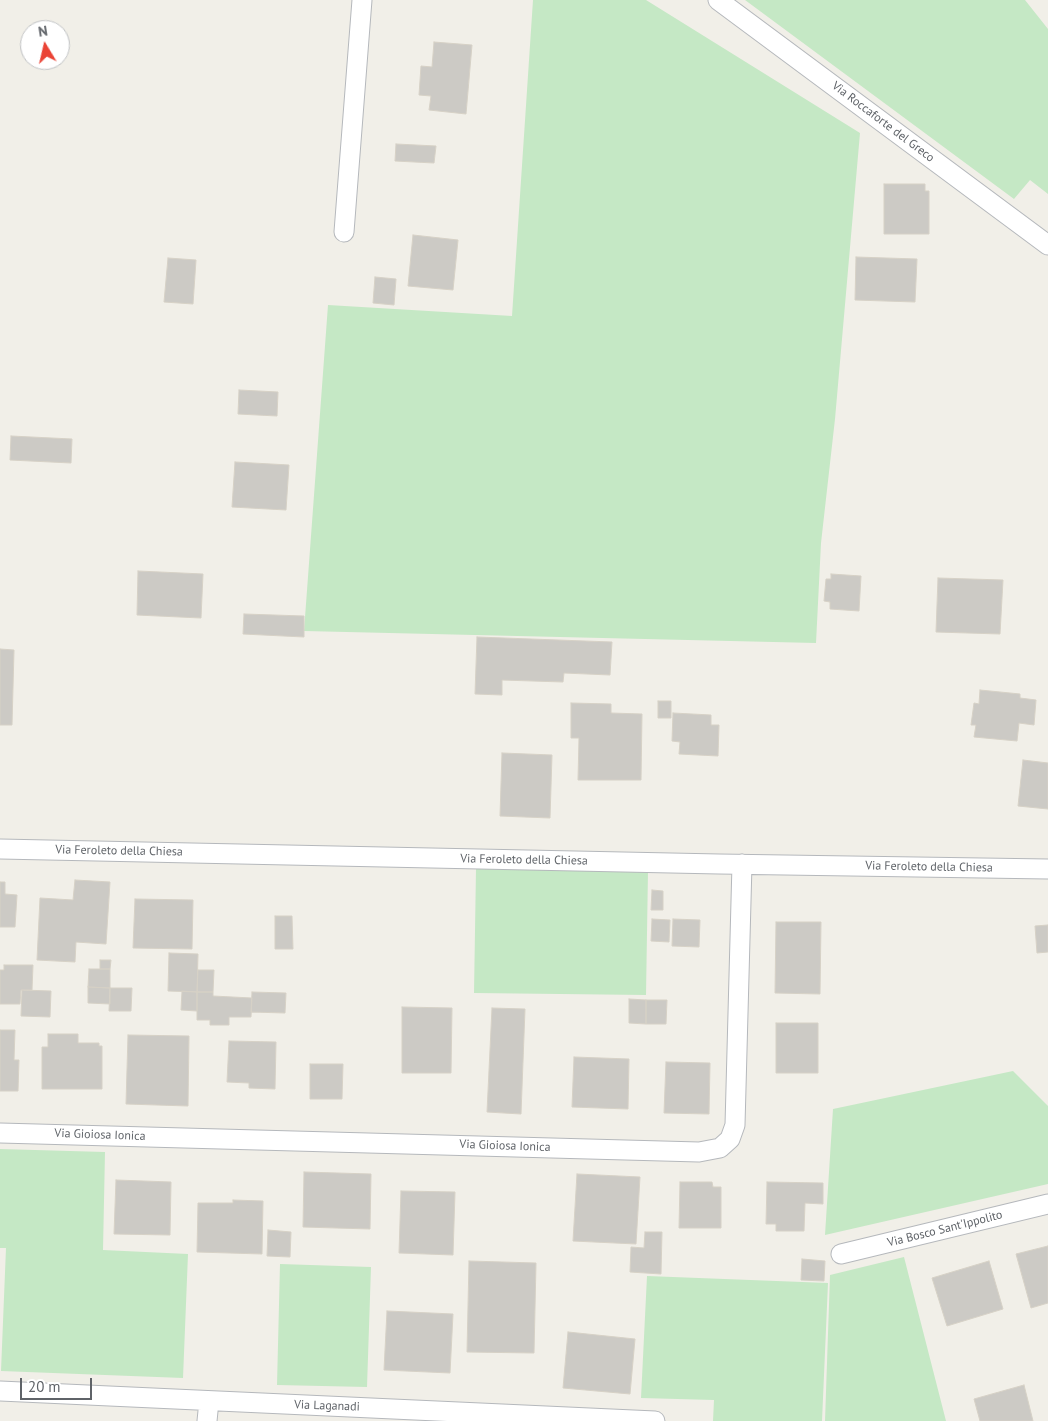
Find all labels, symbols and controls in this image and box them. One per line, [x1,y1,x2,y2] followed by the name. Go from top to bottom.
[20,20,70,70] north arrow
[37,22,49,41] text: N
[829,79,937,165] street label: Via Roccaforte del Greco
[55,843,183,859] street label: Via Feroleto della Chiesa
[460,852,588,868] street label: Via Feroleto della Chiesa
[865,859,993,875] street label: Via Feroleto della Chiesa
[54,1126,146,1144] street label: Via Gioiosa Ionica
[459,1137,551,1155] street label: Via Gioiosa Ionica
[886,1208,1004,1250] street label: Via Bosco Sant'Ippolito
[22,1368,95,1400] scale bar
[28,1377,61,1396] text: 20 m
[294,1398,360,1414] street label: Via Laganadi

